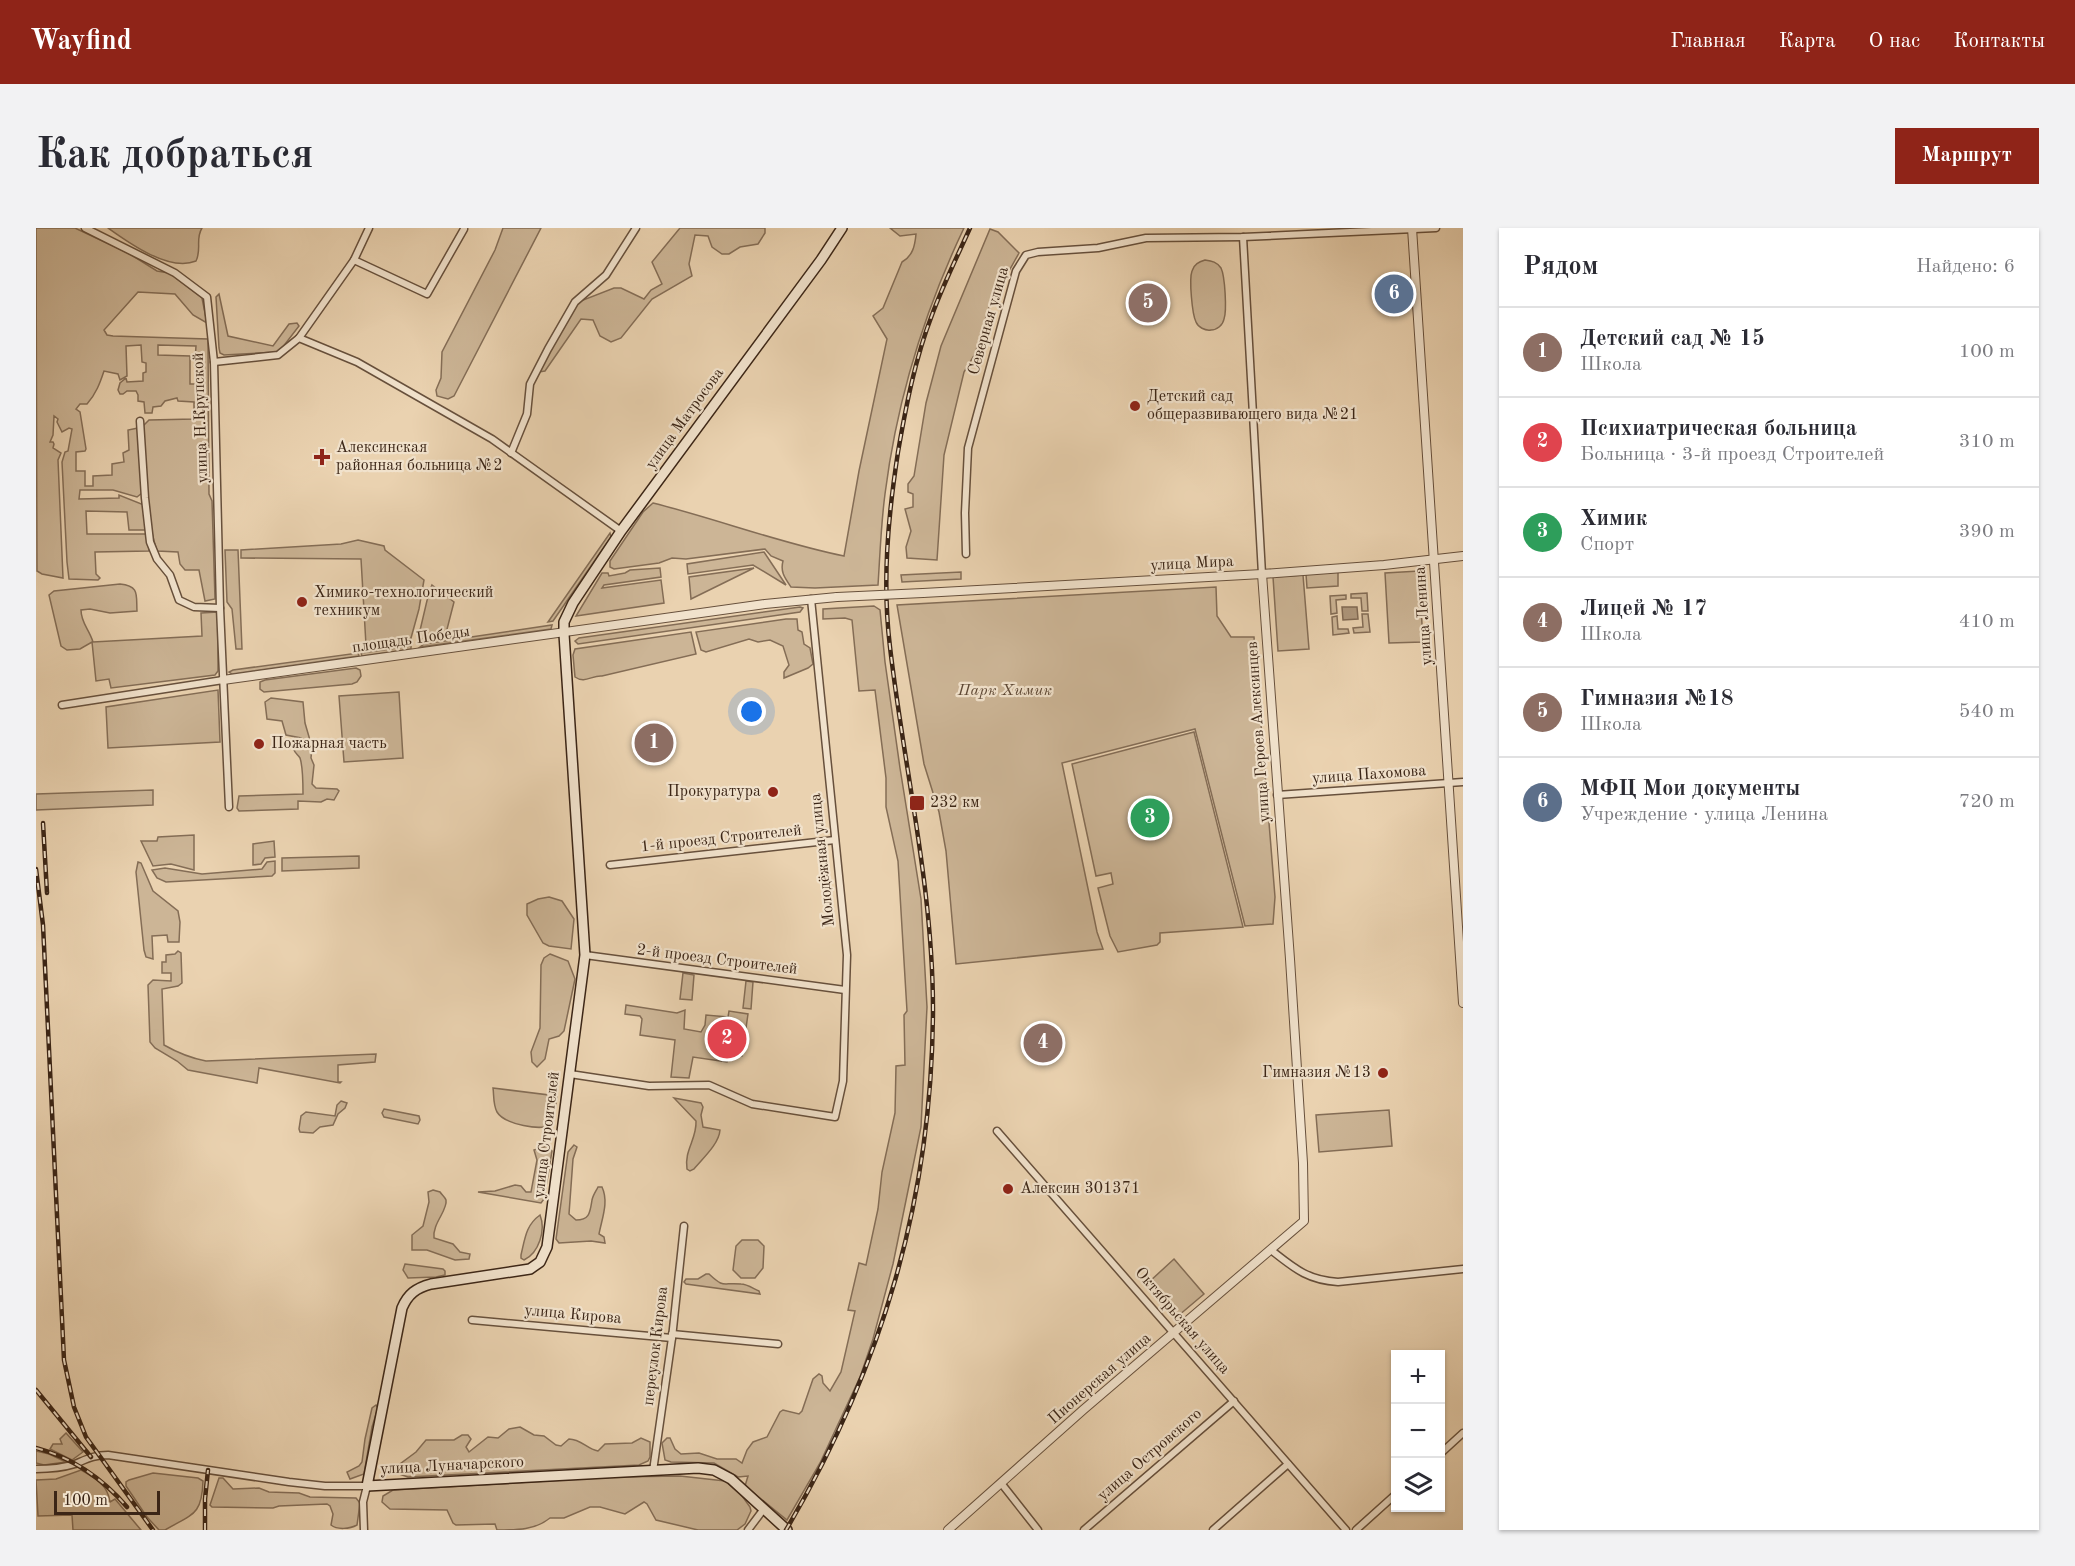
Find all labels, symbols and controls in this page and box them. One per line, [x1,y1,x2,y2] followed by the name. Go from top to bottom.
[30,28,132,56] text: Wayfind
[1670,31,1746,52] text: Главная
[1779,31,1836,52] text: Карта
[1869,31,1920,52] text: О нас
[1953,31,2045,52] text: Контакты
[1895,128,2039,184] button: Маршрут
[36,135,313,177] text: Как добраться
[1523,254,1598,280] text: Рядом
[1916,257,2015,277] text: Найдено: 6
[966,265,1012,377] street label: Северная улица
[1374,272,1414,316] pin: 6
[1128,280,1168,326] pin: 5
[1580,328,1765,350] text: Детский сад № 15
[1537,342,1548,362] text: 1
[1959,342,2015,362] text: 100 m
[191,352,211,484] street label: улица Н.Крупской
[1580,355,1642,375] text: Школа
[643,365,727,473] street label: улица Матросова
[1147,389,1358,423] place label: Детский сад общеразвивающего вида №21
[1128,399,1142,413] marker: Детский сад общеразвивающего вида №21
[1580,418,1857,440] text: Психиатрическая больница
[1537,432,1548,452] text: 2
[1959,432,2015,452] text: 310 m
[336,440,502,474] place label: Алексинская районная больница №2
[1580,445,1884,465] text: Больница · 3-й проезд Строителей
[313,448,331,466] marker: Алексинская районная больница №2
[1580,508,1647,530] text: Химик
[1537,522,1548,542] text: 3
[1959,522,2015,542] text: 390 m
[1580,535,1634,555] text: Спорт
[1150,554,1234,574] street label: улица Мира
[1413,566,1435,666] street label: улица Ленина
[314,585,493,619] place label: Химико-технологический техникум
[295,595,309,609] marker: Химико-технологический техникум
[1580,598,1707,620] text: Лицей № 17
[1537,612,1548,632] text: 4
[1959,612,2015,632] text: 410 m
[351,624,471,656] street label: площадь Победы
[1580,625,1642,645] text: Школа
[1245,641,1273,823] street label: улица Героев Алексинцев
[957,683,1052,699] park label: Парк Химик
[1580,688,1734,710] text: Гимназия №18
[737,697,766,726] your location
[1537,702,1548,722] text: 5
[1959,702,2015,722] text: 540 m
[1580,715,1642,735] text: Школа
[634,720,674,766] pin: 1
[271,736,387,752] place label: Пожарная часть
[252,737,266,751] marker: Пожарная часть
[1311,763,1427,787] street label: улица Пахомова
[1580,778,1800,800] text: МФЦ Мои документы
[667,784,761,800] place label: Прокуратура
[766,785,780,799] marker: Прокуратура
[808,792,838,927] street label: Молодёжная улица
[1537,792,1548,812] text: 6
[1959,792,2015,812] text: 720 m
[908,794,926,812] marker: 232 км
[930,795,980,811] place label: 232 км
[1130,796,1170,840] pin: 3
[1580,805,1828,825] text: Учреждение · улица Ленина
[640,823,802,855] street label: 1-й проезд Строителей
[636,942,798,978] street label: 2-й проезд Строителей
[708,1016,746,1062] pin: 2
[1024,1020,1062,1066] pin: 4
[1262,1065,1371,1081] place label: Гимназия №13
[1376,1066,1390,1080] marker: Гимназия №13
[531,1071,563,1199] street label: улица Строителей
[1020,1181,1140,1197] place label: Алексин 301371
[1001,1182,1015,1196] marker: Алексин 301371
[1132,1265,1233,1377] street label: Октябрьская улица
[641,1285,671,1406] street label: переулок Кирова
[524,1303,622,1327] street label: улица Кирова
[1046,1330,1154,1428] street label: Пионерская улица
[1391,1350,1445,1512] map controls
[1391,1350,1445,1404] button: +
[1391,1404,1445,1458] button: −
[1095,1406,1205,1504] street label: улица Островского
[380,1454,524,1478] street label: улица Луначарского
[1391,1458,1445,1512] button: layers
[54,1488,160,1516] scale bar
[63,1493,108,1509] text: 100 m

